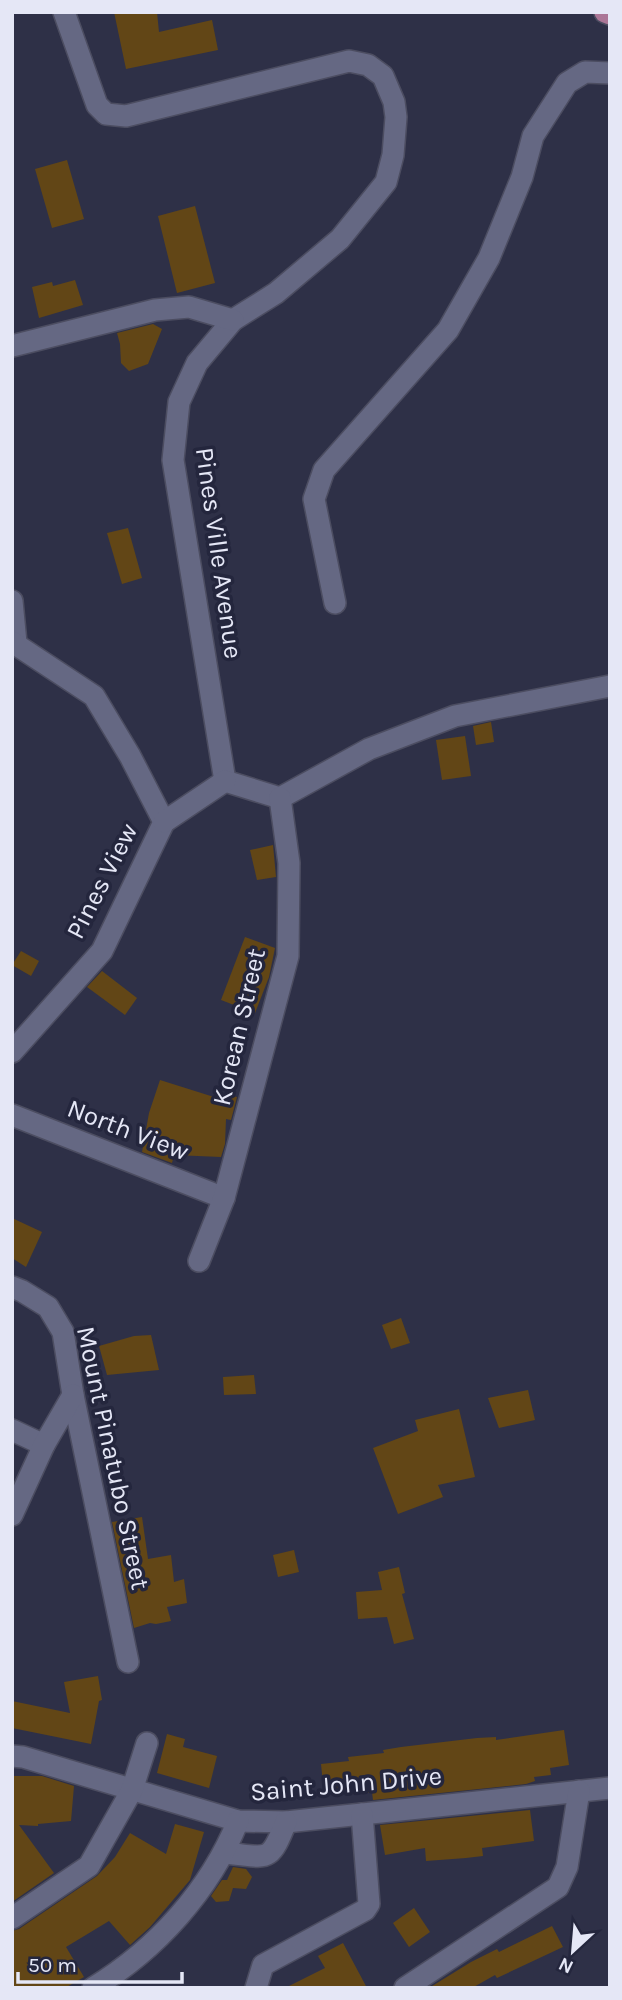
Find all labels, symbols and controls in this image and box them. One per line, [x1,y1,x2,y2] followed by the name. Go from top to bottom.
[189,445,249,661] street label: Pines Ville Avenue
[60,818,144,944] street label: Pines View
[206,945,272,1109] street label: Korean Street
[63,1093,193,1167] street label: North View
[70,1323,156,1593] street label: Mount Pinatubo Street
[249,1760,443,1808] street label: Saint John Drive
[538,1916,608,1986] north arrow
[18,1940,182,1984] scale bar
[28,1953,77,1977] text: 50 m
[555,1953,577,1978] text: N

